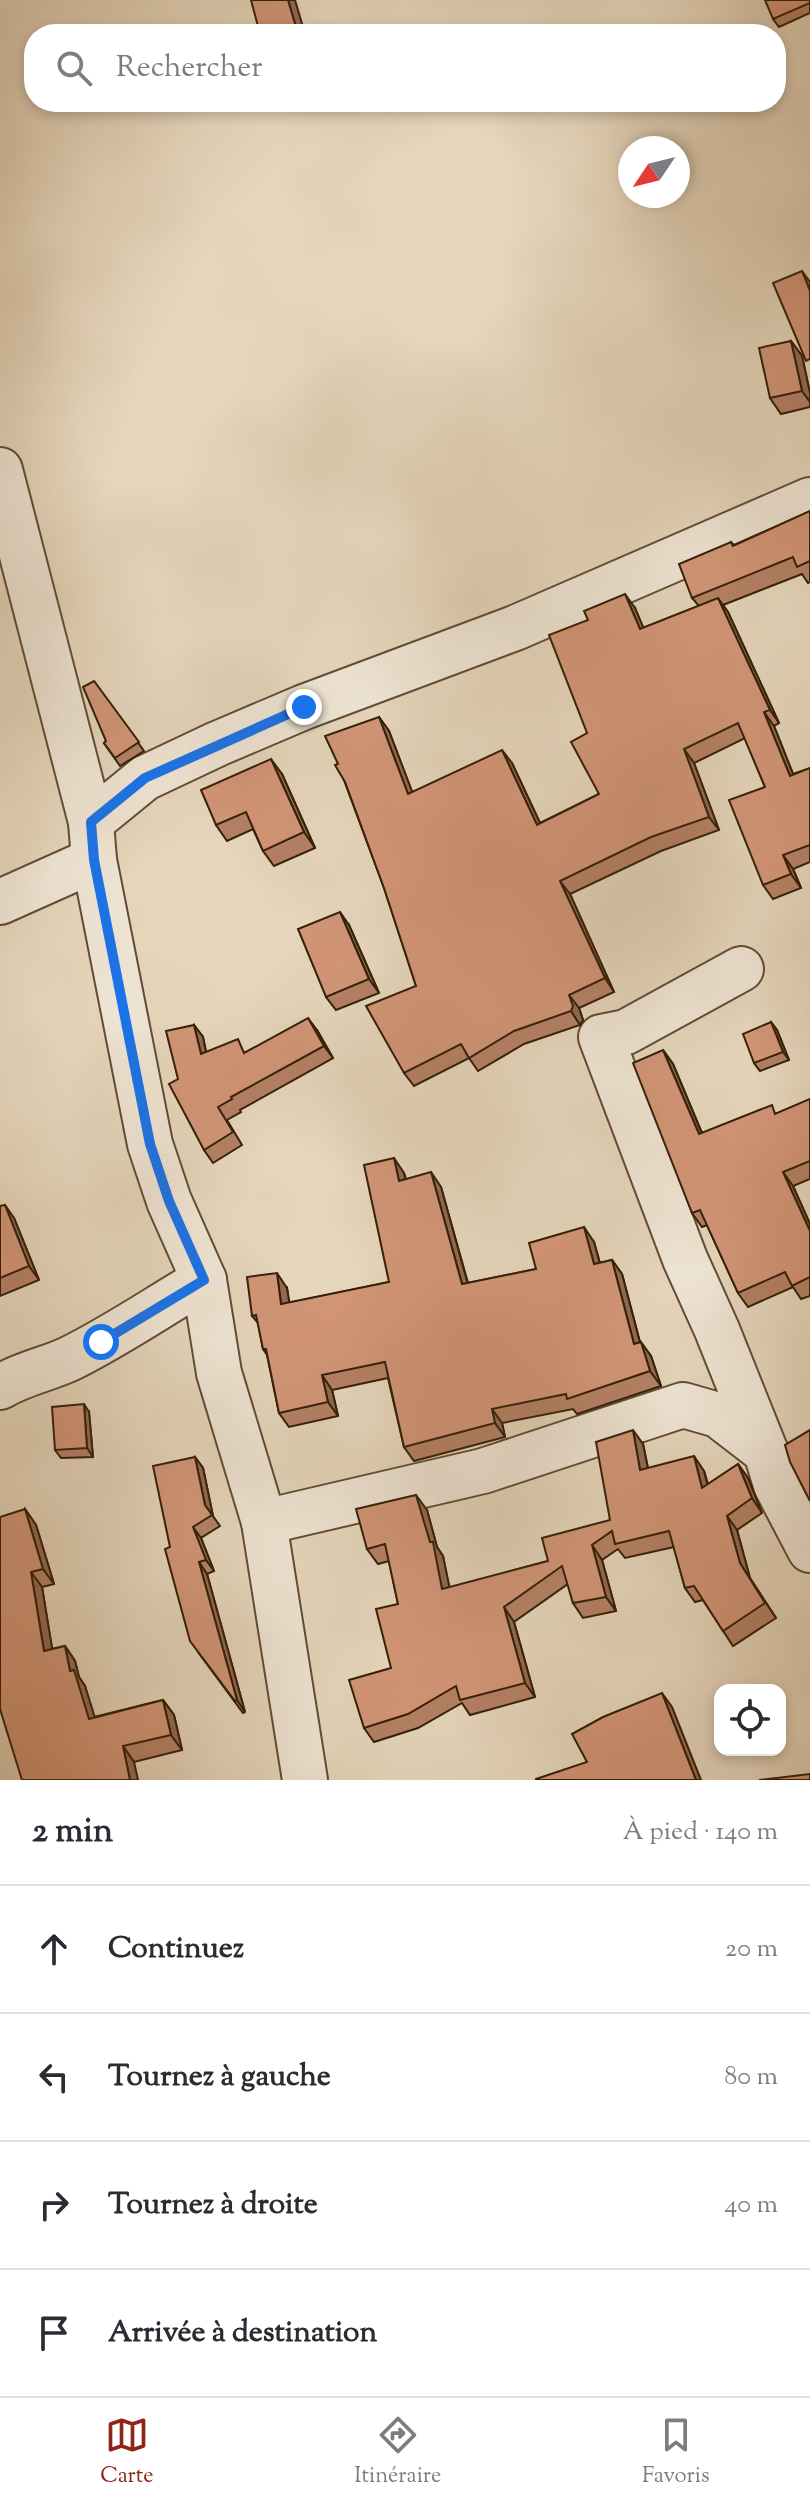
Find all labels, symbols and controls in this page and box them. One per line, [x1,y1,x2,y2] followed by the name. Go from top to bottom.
[24,24,786,112] search box
[52,46,96,90] icon: search
[116,47,263,90] text: Rechercher
[618,136,690,208] north arrow
[286,689,322,725] route end
[83,1324,119,1360] route start
[714,1684,786,1756] map controls
[714,1684,786,1756] button: locate
[32,1808,113,1857] text: 2 min
[623,1814,778,1851] text: À pied · 140 m
[32,1927,76,1971] icon: ahead
[108,1928,244,1971] text: Continuez
[725,1931,778,1968] text: 20 m
[32,2055,76,2099] icon: left
[108,2056,331,2099] text: Tournez à gauche
[724,2059,778,2096] text: 80 m
[32,2183,76,2227] icon: right
[108,2184,318,2227] text: Tournez à droite
[724,2187,778,2224] text: 40 m
[32,2311,76,2355] icon: arrive
[108,2312,377,2355] text: Arrivée à destination
[100,2413,154,2493] tab: Carte
[354,2413,441,2493] tab: Itinéraire
[642,2413,710,2493] tab: Favoris

